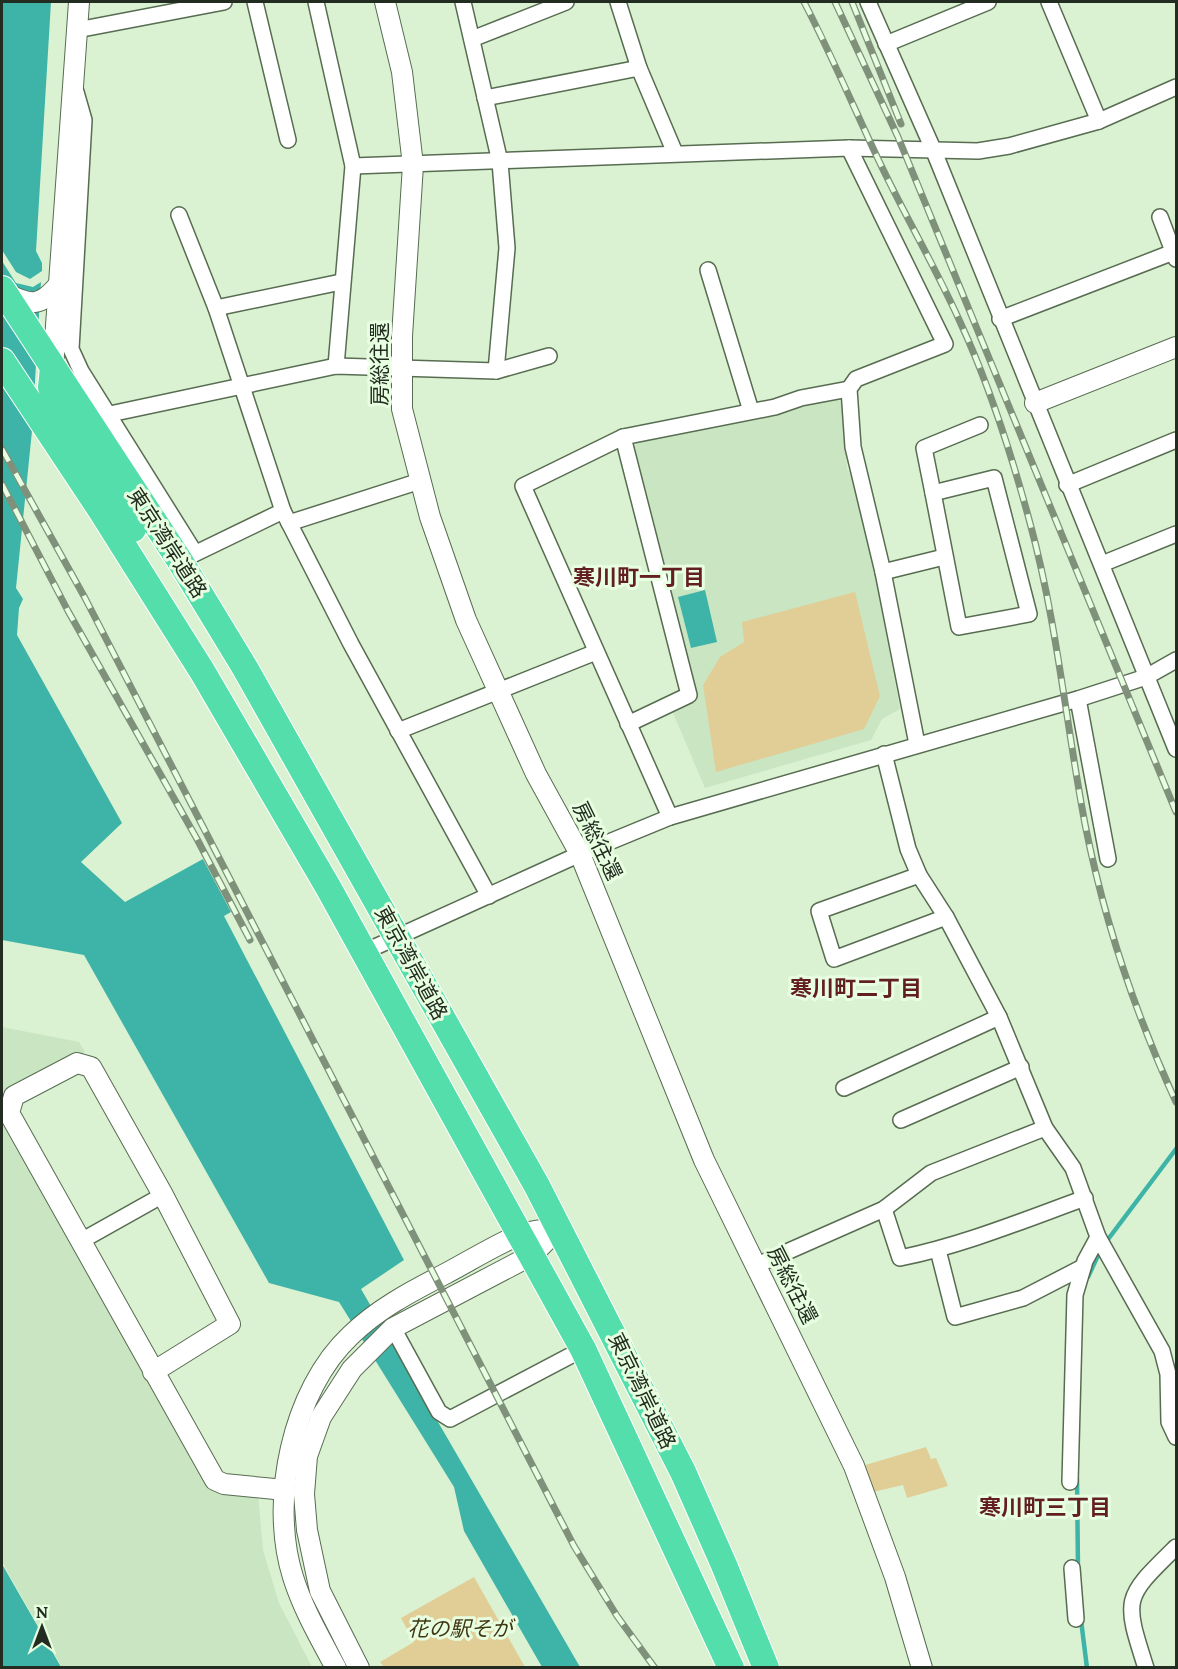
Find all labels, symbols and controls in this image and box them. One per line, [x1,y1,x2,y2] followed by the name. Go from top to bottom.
[366,322,393,406] street label: 房総往還
[122,483,213,603] street label: 東京湾岸道路
[573,563,705,591] district label: 寒川町一丁目
[567,797,628,884] street label: 房総往還
[369,901,454,1024] street label: 東京湾岸道路
[790,974,922,1002] district label: 寒川町二丁目
[761,1241,824,1328] street label: 房総往還
[603,1328,682,1453] street label: 東京湾岸道路
[979,1493,1111,1521] district label: 寒川町三丁目
[12,1597,72,1657] north arrow
[36,1602,48,1622] text: N
[408,1615,516,1642] park label: 花の駅そが

